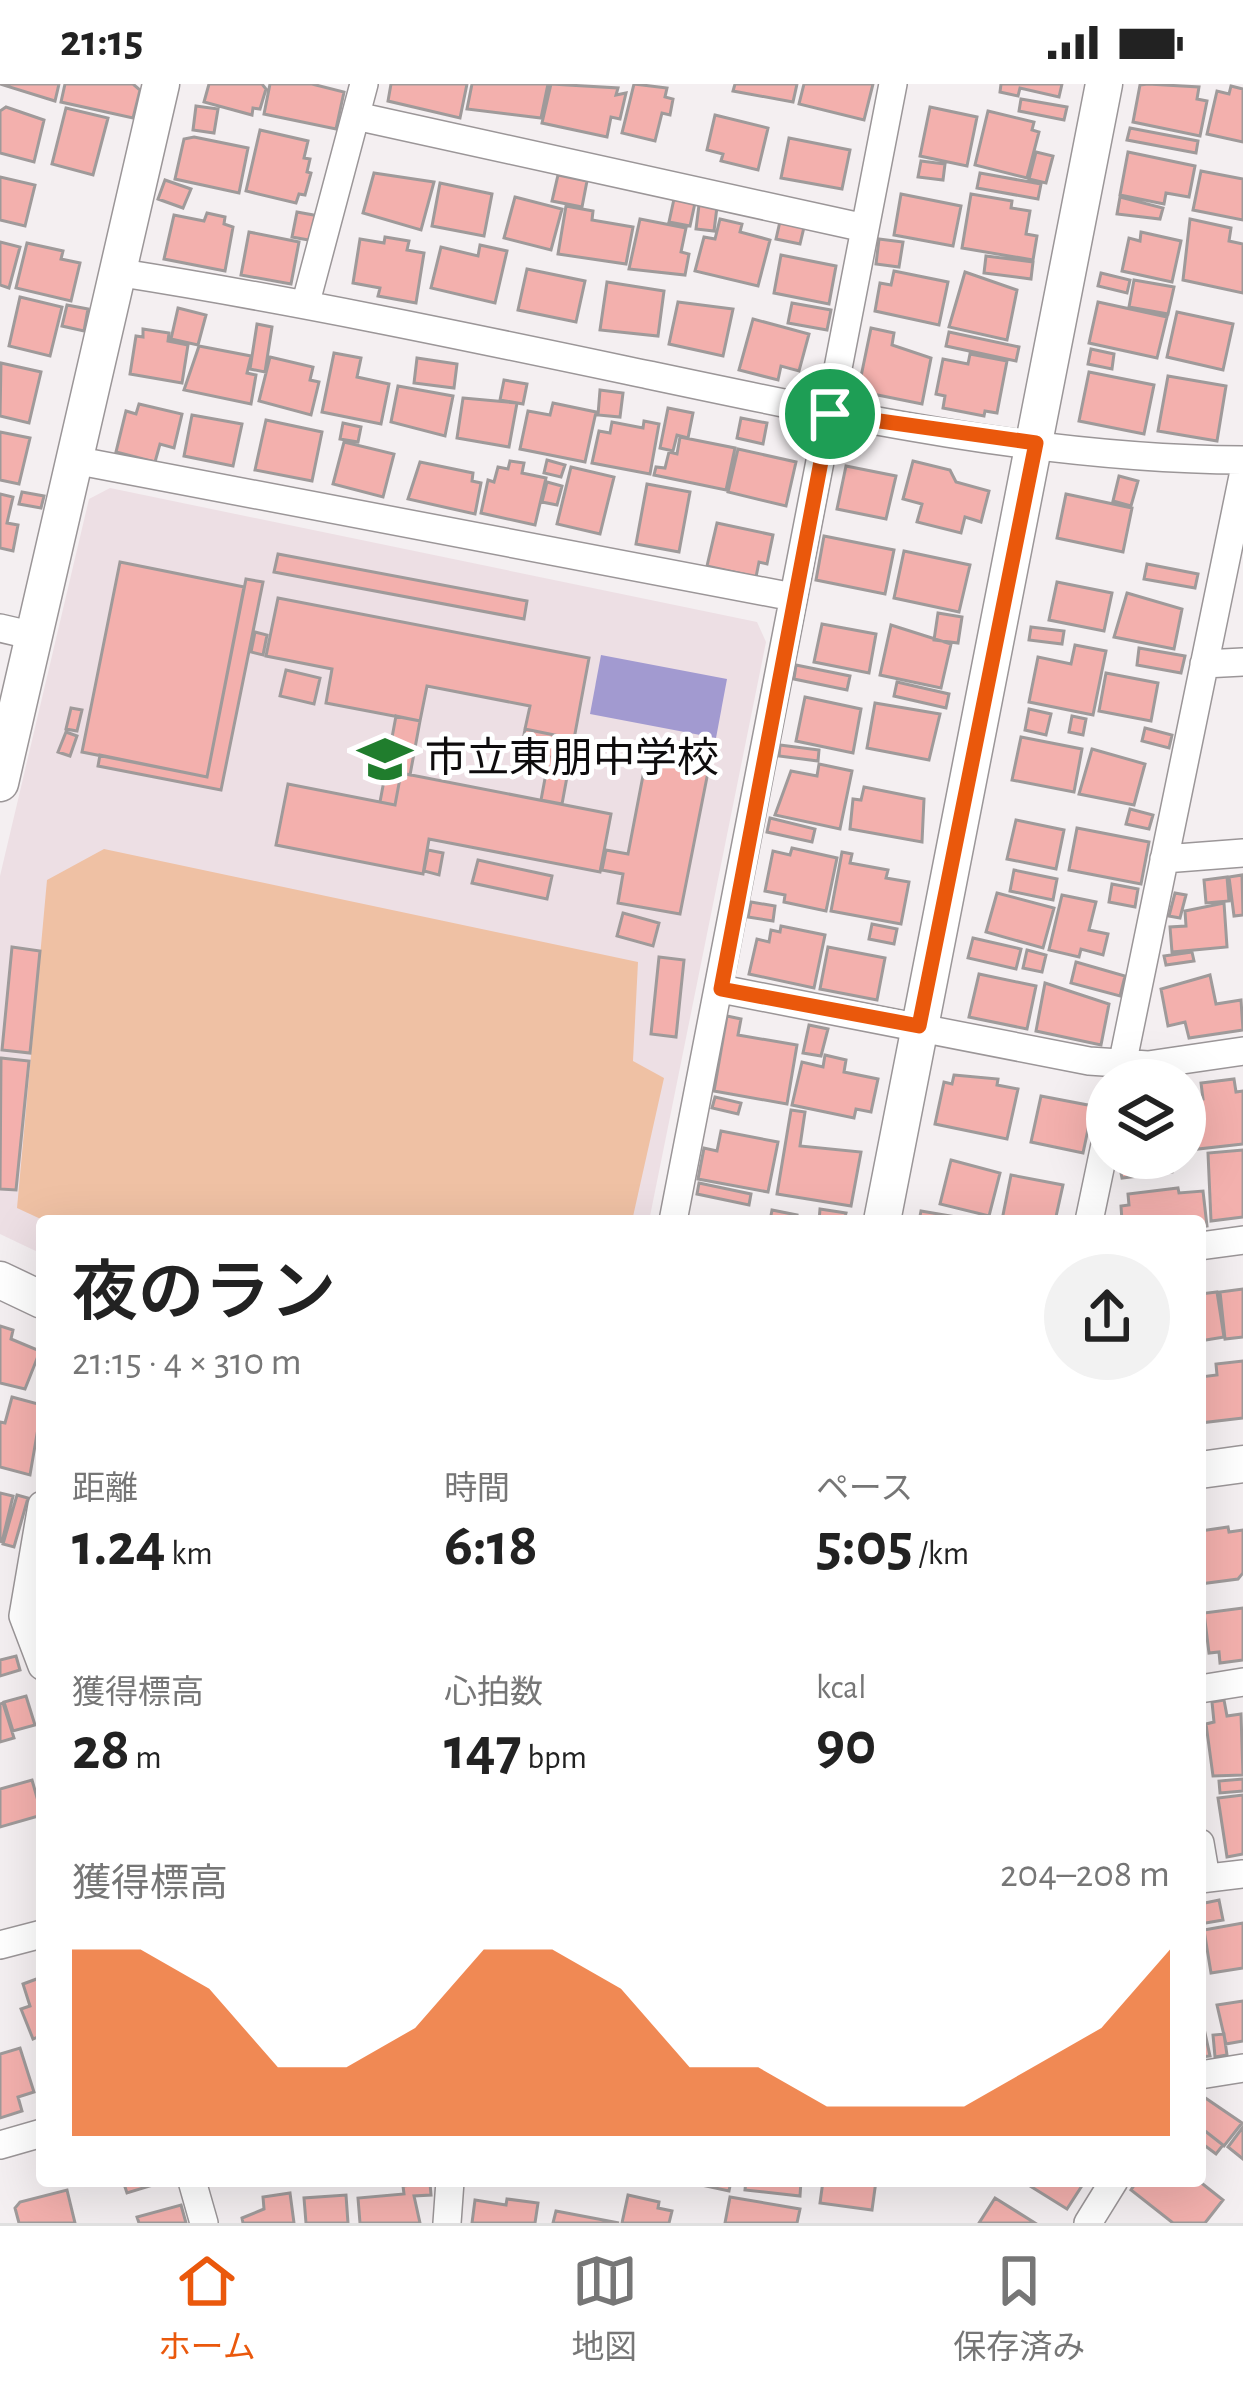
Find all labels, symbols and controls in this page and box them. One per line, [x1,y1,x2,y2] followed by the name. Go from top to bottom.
[60,19,143,64] text: 21:15
[779,363,881,465] pin
[797,381,863,447] icon: arrive
[356,730,414,788] school or university icon: 市立東朋中学校
[425,736,719,780] place label: 市立東朋中学校
[1086,1059,1206,1179] map controls
[1086,1059,1206,1179] button: layers
[1044,1254,1170,1380] button: share
[72,1261,336,1327] text: 夜のラン
[72,1343,302,1382] text: 21:15 · 4 × 310 m
[72,1473,138,1506] text: 距離
[444,1473,510,1506] text: 時間
[816,1473,913,1506] text: ペース
[72,1516,166,1576] text: 1.24
[444,1516,538,1576] text: 6:18
[816,1516,913,1576] text: 5:05
[166,1538,213,1571] text: km
[913,1538,969,1571] text: /km
[816,1672,866,1705] text: kcal
[72,1677,204,1710] text: 獲得標高
[444,1677,543,1710] text: 心拍数
[816,1715,876,1775] text: 90
[72,1720,130,1780] text: 28
[444,1720,522,1780] text: 147
[130,1742,162,1775] text: m
[522,1742,587,1775] text: bpm
[1000,1855,1170,1894] text: 204–208 m
[72,1865,228,1904] text: 獲得標高
[158,2248,256,2369] tab: ホーム
[572,2248,638,2369] tab: 地図
[953,2248,1085,2369] tab: 保存済み

